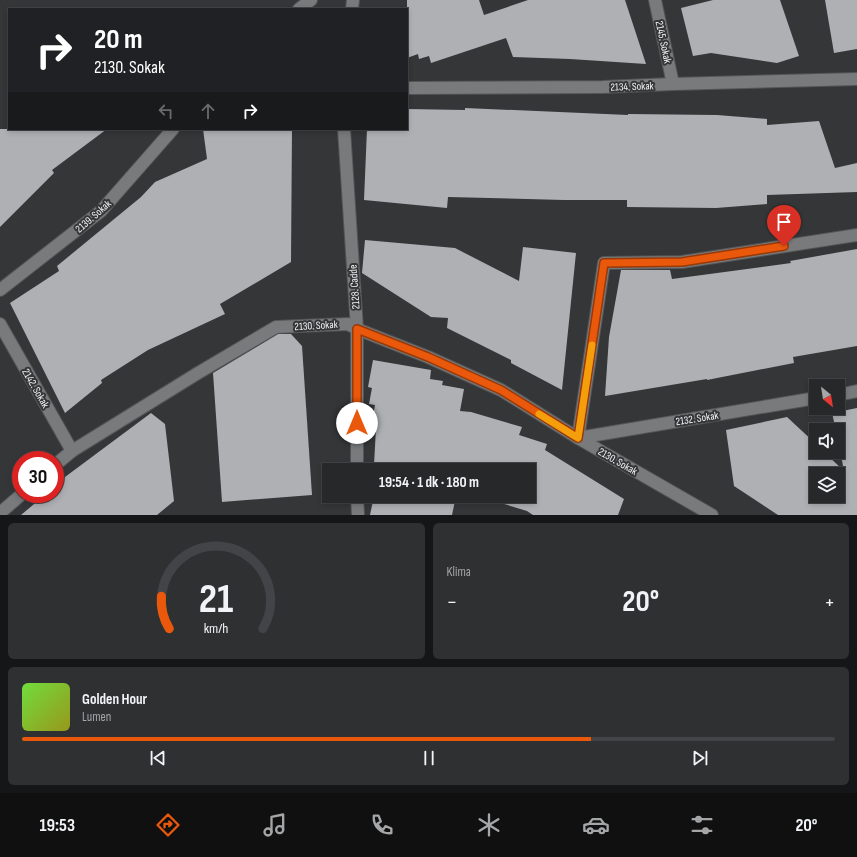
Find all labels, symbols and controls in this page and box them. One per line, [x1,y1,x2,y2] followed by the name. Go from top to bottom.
[653,20,675,65] street label: 2145. Sokak
[94,23,143,56] text: 20 m
[28,24,80,76] icon: right
[94,57,165,78] text: 2130. Sokak
[610,79,655,94] street label: 2134. Sokak
[155,100,177,122] icon: left
[197,100,219,122] icon: ahead
[239,100,261,122] icon: right
[73,197,115,236] street label: 2139. Sokak
[767,205,801,246] pin
[773,211,795,233] icon: arrive
[346,264,363,310] street label: 2128. Cadde
[294,318,339,333] street label: 2130. Sokak
[19,366,52,411] street label: 2142. Sokak
[809,379,845,415] north arrow
[809,379,845,503] map controls
[336,402,378,444] position arrow
[675,409,720,428] street label: 2132. Sokak
[809,423,845,459] button: sound
[596,445,640,478] street label: 2130. Sokak
[12,451,64,503] speed limit sign: 30
[809,467,845,503] button: layers
[379,473,479,492] text: 19:54 · 1 dk · 180 m
[447,564,471,580] text: Klima
[199,575,234,624] text: 21
[622,584,659,620] text: 20°
[447,589,457,616] text: −
[824,589,835,616] text: +
[204,620,229,637] text: km/h
[82,690,147,709] text: Golden Hour
[82,709,111,725] text: Lumen
[147,747,169,769] icon: previous
[418,747,440,769] icon: pause
[689,747,711,769] icon: next
[154,811,182,839] icon: directions
[261,811,289,839] icon: music
[368,811,396,839] icon: phone
[475,811,503,839] icon: climate
[582,811,610,839] icon: car
[688,811,716,839] icon: filters
[39,815,75,836] text: 19:53
[795,815,817,836] text: 20°

